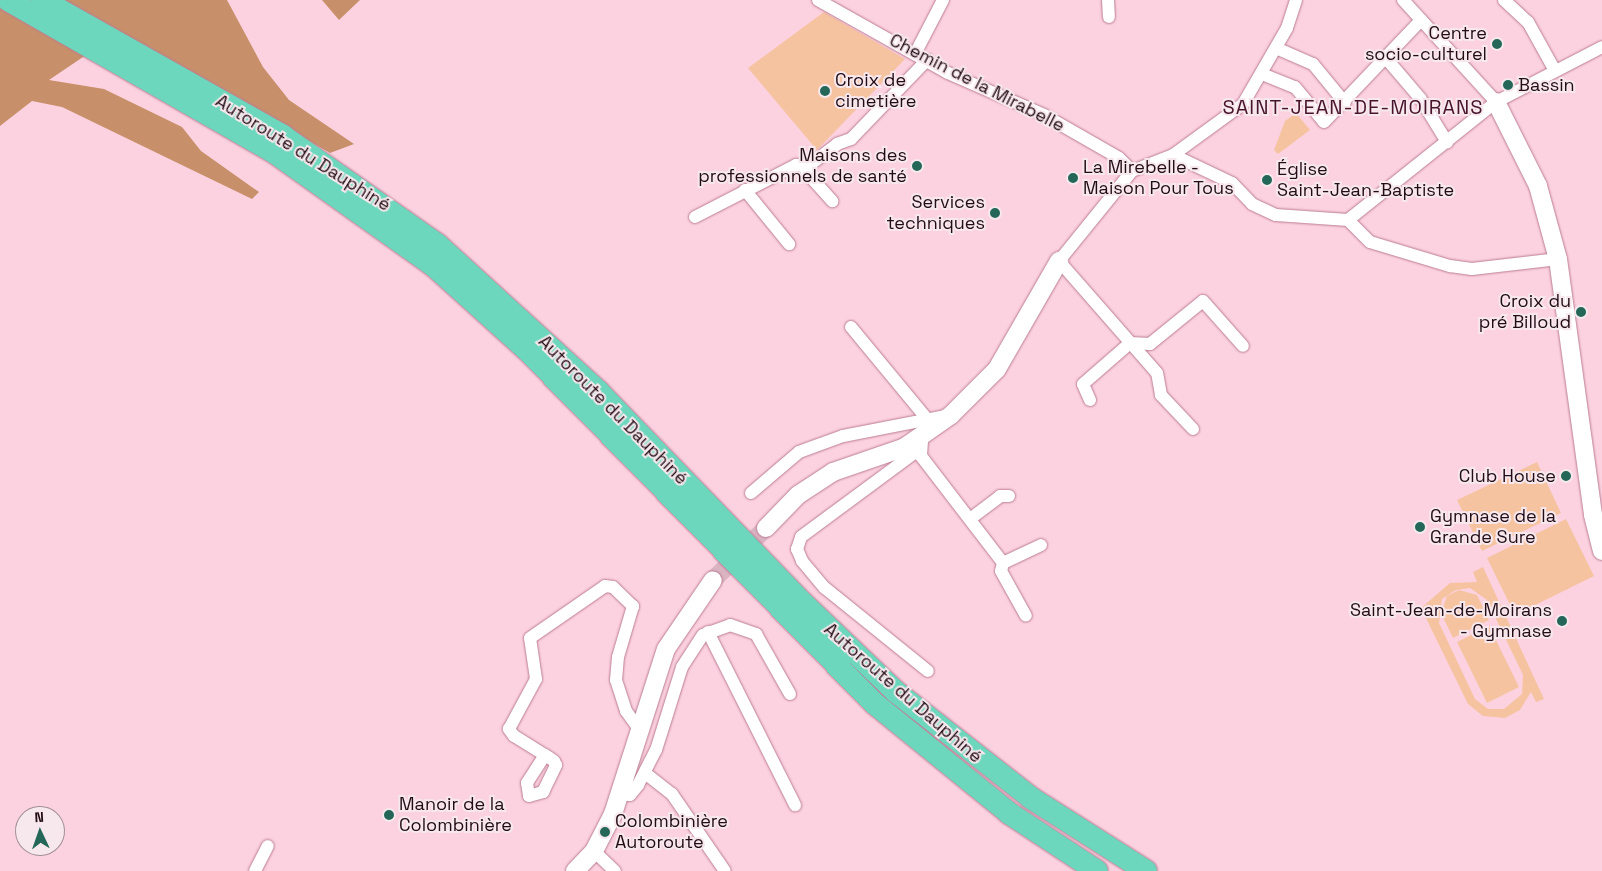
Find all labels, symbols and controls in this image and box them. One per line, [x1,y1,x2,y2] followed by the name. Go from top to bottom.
[1365,23,1487,66] place label: Centre socio-culturel
[886,29,1068,137] street label: Chemin de la Mirabelle
[1491,38,1503,50] marker: Centre socio-culturel
[835,70,916,112] place label: Croix de cimetière
[1518,74,1575,96] place label: Bassin
[1502,79,1514,91] marker: Bassin
[819,85,831,97] marker: Croix de cimetière
[211,90,395,216] street label: Autoroute du Dauphiné
[1220,95,1486,119] district label: SAINT-JEAN-DE-MOIRANS
[698,145,907,188] place label: Maisons des professionnels de santé
[1083,157,1234,200] place label: La Mirebelle - Maison Pour Tous
[1277,159,1454,202] place label: Église Saint-Jean-Baptiste
[911,160,923,172] marker: Maisons des professionnels de santé
[1067,172,1079,184] marker: La Mirebelle - Maison Pour Tous
[1261,174,1273,186] marker: Église Saint-Jean-Baptiste
[886,192,985,234] place label: Services techniques
[989,207,1001,219] marker: Services techniques
[1479,291,1571,334] place label: Croix du pré Billoud
[1575,306,1587,318] marker: Croix du pré Billoud
[534,331,692,489] street label: Autoroute du Dauphiné
[1459,465,1556,487] place label: Club House
[1560,470,1572,482] marker: Club House
[1430,506,1556,548] place label: Gymnase de la Grande Sure
[1414,521,1426,533] marker: Gymnase de la Grande Sure
[1350,600,1552,642] place label: Saint-Jean-de-Moirans - Gymnase
[1556,615,1568,627] marker: Saint-Jean-de-Moirans - Gymnase
[820,618,986,768] street label: Autoroute du Dauphiné
[399,794,512,836] place label: Manoir de la Colombinière
[15,806,65,856] north arrow
[34,808,44,826] text: N
[383,809,395,821] marker: Manoir de la Colombinière
[615,811,728,854] place label: Colombinière Autoroute
[599,826,611,838] marker: Colombinière Autoroute

